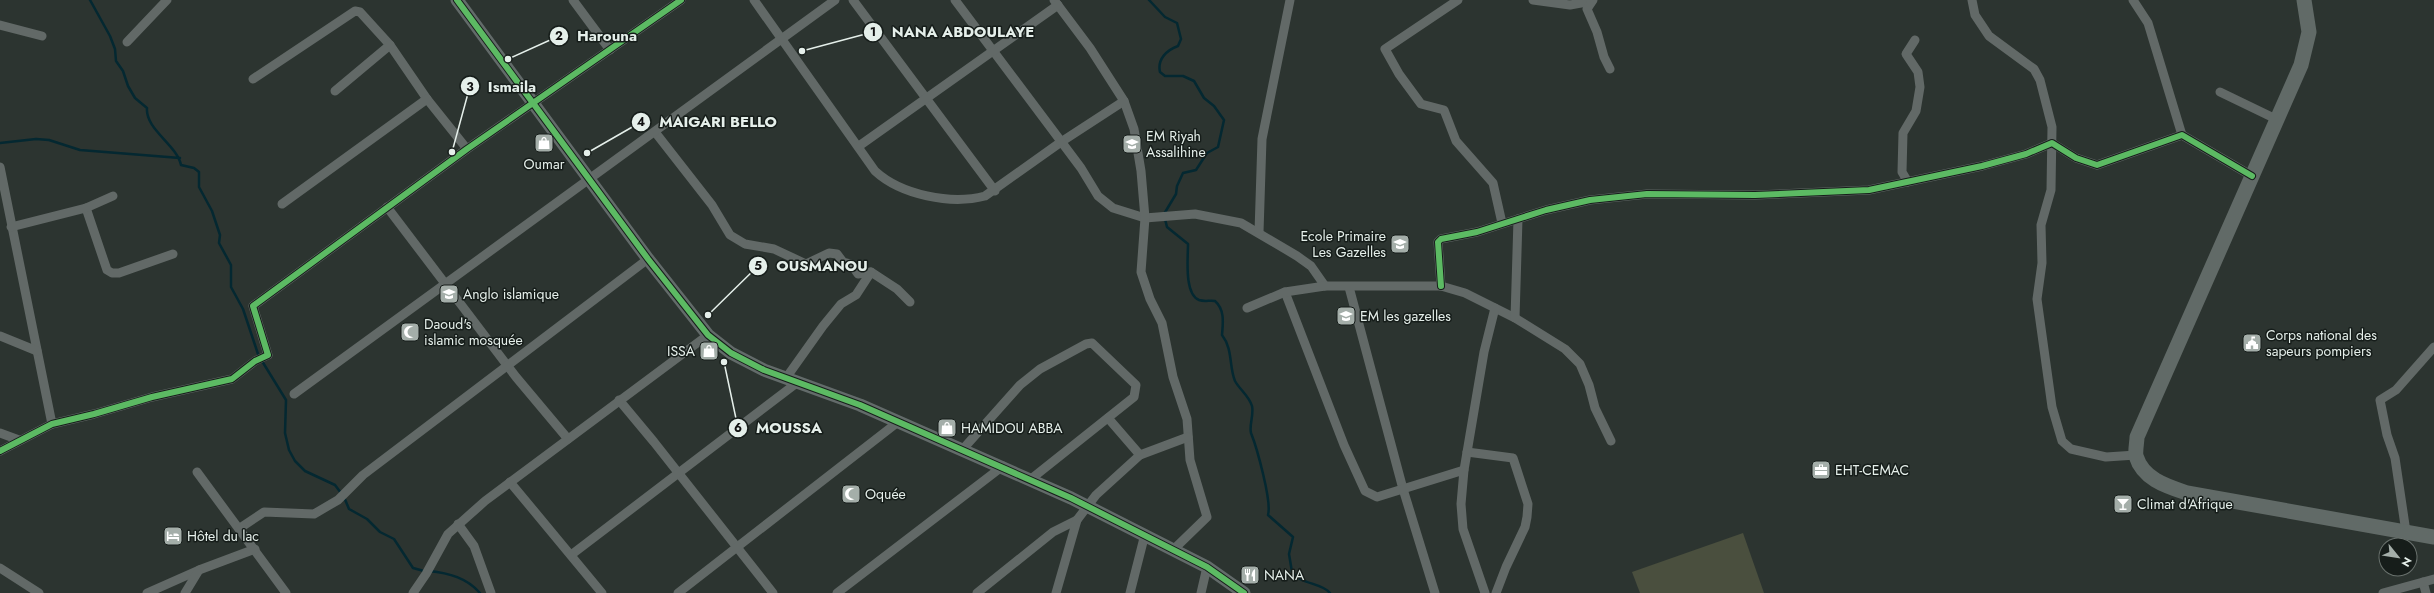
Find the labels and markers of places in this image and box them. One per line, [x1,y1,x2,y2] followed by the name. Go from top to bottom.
[863,18,1042,45] callout: NANA ABDOULAYE
[549,22,645,49] callout: Harouna
[460,73,544,100] callout: Ismaila
[631,108,784,135] callout: MAIGARI BELLO
[1146,126,1206,162] place label: EM Riyah Assalihine
[533,132,555,154] shop icon: Oumar
[1121,133,1143,155] school or university icon: EM Riyah Assalihine
[524,154,565,174] place label: Oumar
[1300,226,1386,262] place label: Ecole Primaire Les Gazelles
[1389,233,1411,255] school or university icon: Ecole Primaire Les Gazelles
[748,253,876,280] callout: OUSMANOU
[438,283,460,305] school or university icon: Anglo islamique
[463,284,559,304] place label: Anglo islamique
[1335,305,1357,327] school or university icon: EM les gazelles
[1360,306,1451,326] place label: EM les gazelles
[424,314,523,350] place label: Daoud's islamic mosquée
[399,321,421,343] mosque icon: Daoud's islamic mosquée
[2266,325,2377,361] place label: Corps national des sapeurs pompiers
[2241,332,2263,354] public building icon: Corps national des sapeurs pompiers
[698,340,720,362] shop icon: ISSA
[667,341,696,361] place label: ISSA
[728,414,830,441] callout: MOUSSA
[936,417,958,439] shop icon: HAMIDOU ABBA
[961,418,1063,438] place label: HAMIDOU ABBA
[1810,459,1832,481] office icon: EHT-CEMAC
[1835,460,1909,480] place label: EHT-CEMAC
[840,483,862,505] mosque icon: Oquée
[865,484,906,504] place label: Oquée
[2112,493,2134,515] bar icon: Climat d'Afrique
[2137,494,2233,514] place label: Climat d'Afrique
[162,525,184,547] hotel icon: Hôtel du lac
[187,526,259,546] place label: Hôtel du lac
[1239,564,1261,586] restaurant icon: NANA
[1264,565,1305,585] place label: NANA

